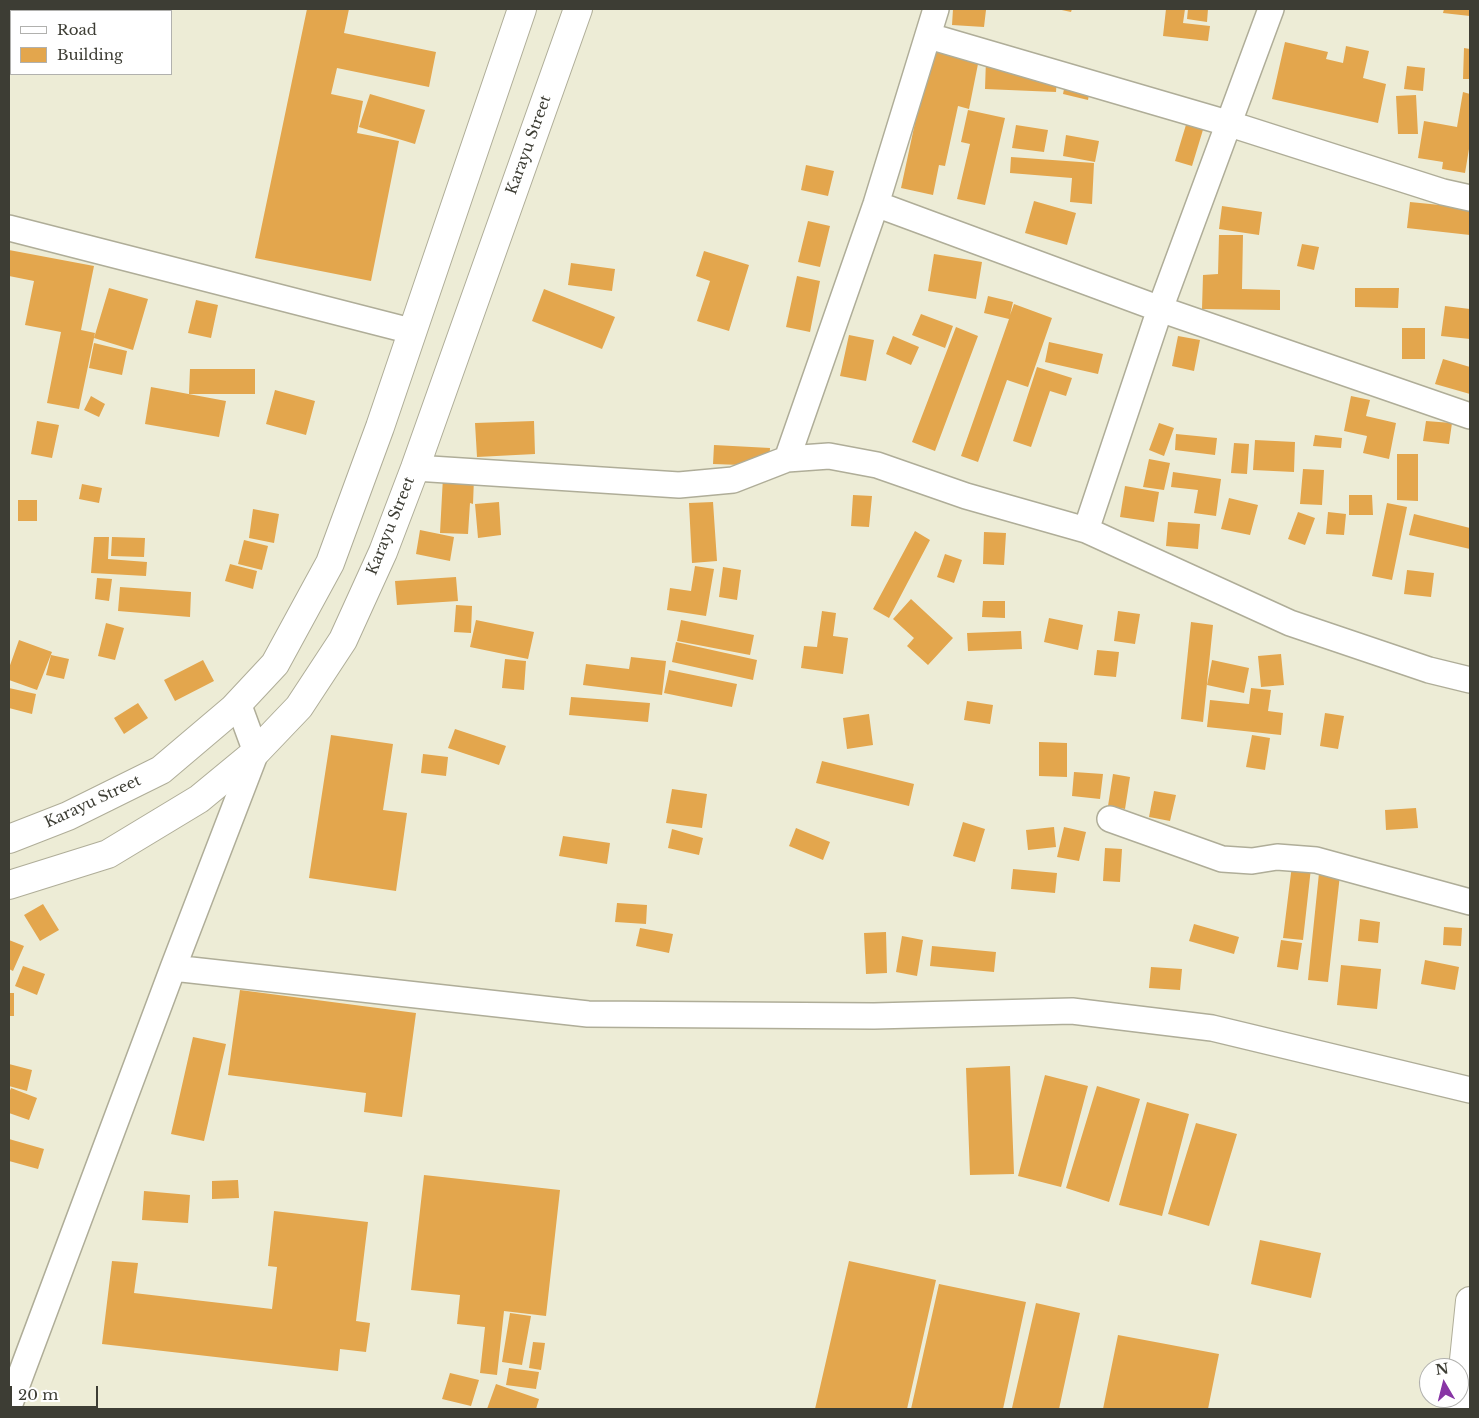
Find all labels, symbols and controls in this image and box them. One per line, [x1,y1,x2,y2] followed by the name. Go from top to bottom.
[10,10,172,75] legend
[57,20,97,39] text: Road
[57,45,123,64] text: Building
[503,93,555,197] street label: Karayu Street
[363,474,419,578] street label: Karayu Street
[42,772,144,832] street label: Karayu Street
[1419,1358,1469,1408] north arrow
[1434,1359,1450,1379] text: N
[12,1376,100,1408] scale bar
[18,1385,58,1404] text: 20 m

